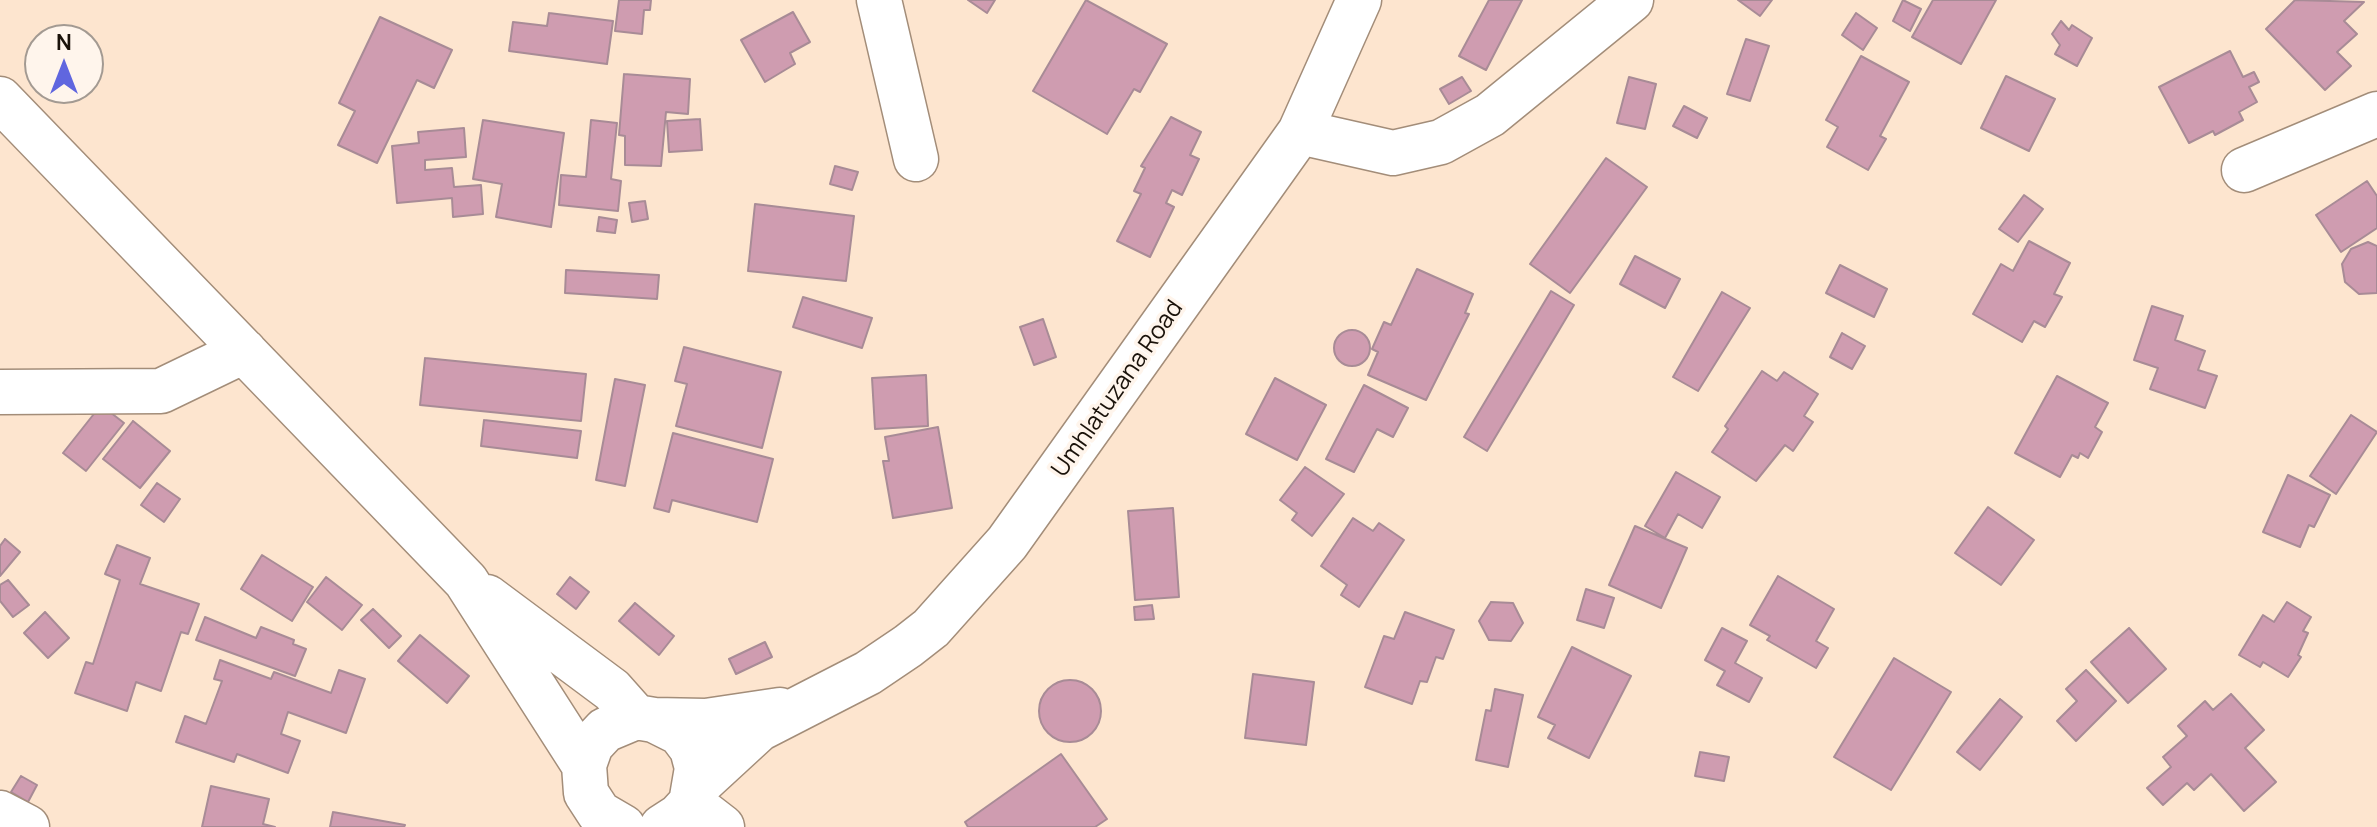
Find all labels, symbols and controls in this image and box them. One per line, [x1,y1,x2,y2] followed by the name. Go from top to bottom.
[24,24,104,104] north arrow
[56,27,72,57] text: N
[1046,295,1190,483] street label: Umhlatuzana Road

